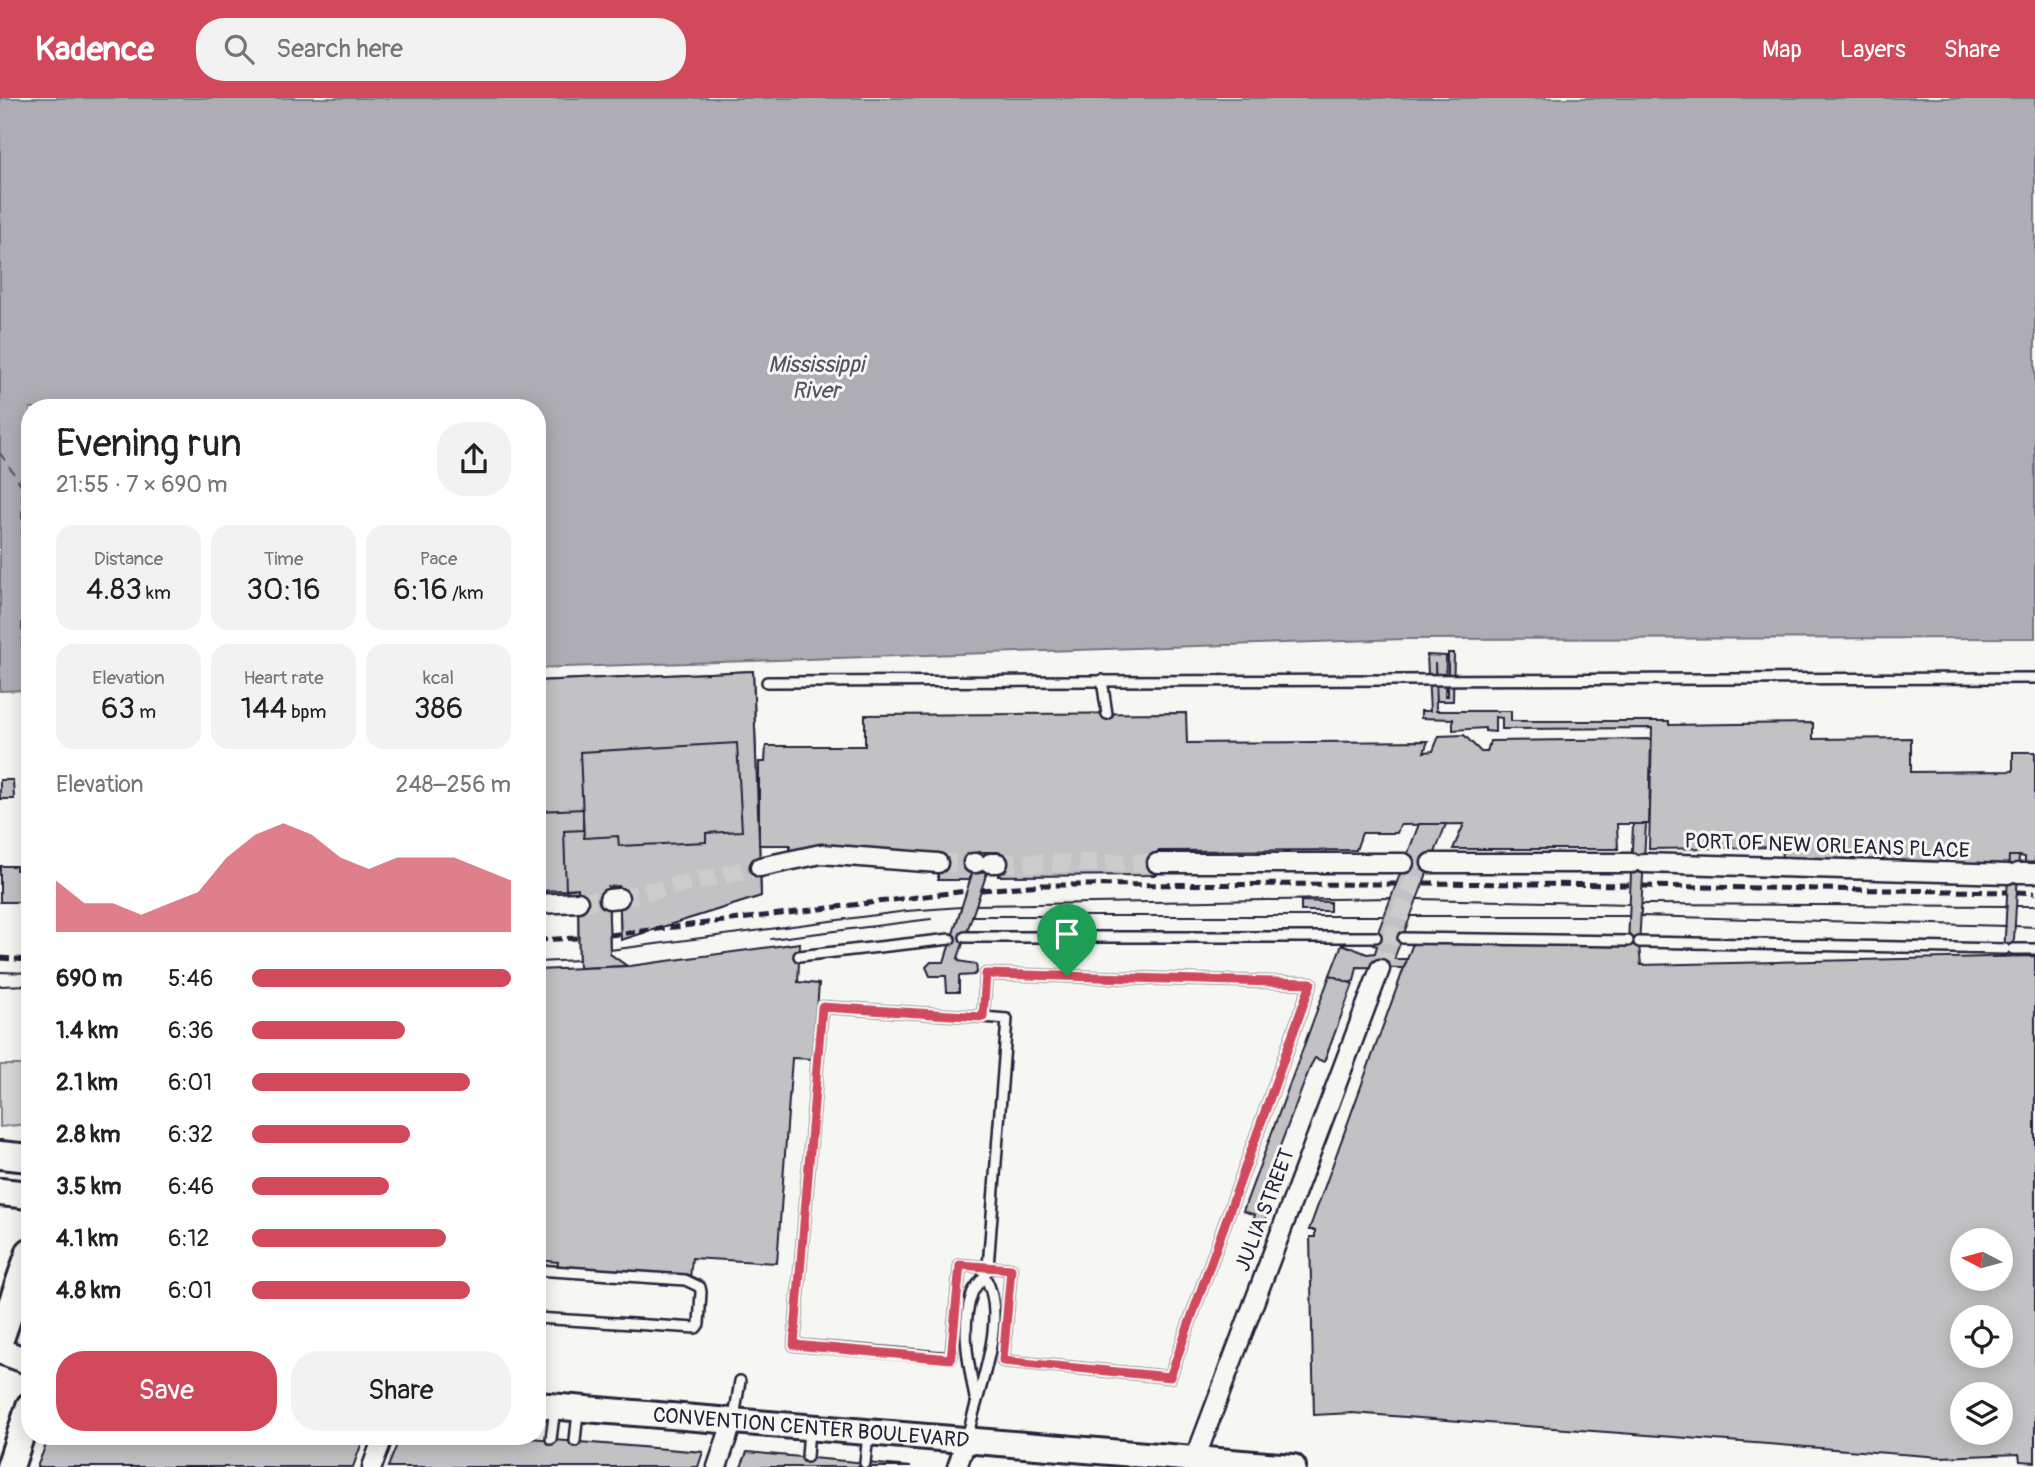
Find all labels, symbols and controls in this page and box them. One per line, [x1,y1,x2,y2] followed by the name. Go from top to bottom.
[196,18,686,81] search box
[35,29,154,70] text: Kadence
[220,30,258,68] icon: search
[276,33,403,65] text: Search here
[1762,35,1802,64] text: Map
[1840,35,1906,64] text: Layers
[1944,35,2000,64] text: Share
[768,350,868,405] water label: Mississippi River
[56,420,242,468] text: Evening run
[437,422,511,496] button: share
[56,470,228,499] text: 21:55 · 7 × 690 m
[94,547,163,571] text: Distance
[264,547,303,571] text: Time
[420,547,457,571] text: Pace
[86,571,142,608] text: 4.83
[246,571,321,608] text: 30:16
[393,571,448,608] text: 6:16
[142,581,171,605] text: km
[448,581,484,605] text: /km
[92,666,165,690] text: Elevation
[243,666,324,690] text: Heart rate
[423,666,454,690] text: kcal
[101,690,135,727] text: 63
[241,690,287,727] text: 144
[414,690,463,727] text: 386
[135,700,156,724] text: m
[287,700,326,724] text: bpm
[56,770,144,799] text: Elevation
[396,770,511,799] text: 248–256 m
[1684,828,1970,864] street label: PORT OF NEW ORLEANS PLACE
[1037,904,1097,976] pin
[1048,915,1086,953] icon: arrive
[56,964,122,993] text: 690 m
[168,964,213,993] text: 5:46
[56,1016,118,1045] text: 1.4 km
[168,1016,214,1045] text: 6:36
[56,1068,118,1097] text: 2.1 km
[168,1068,212,1097] text: 6:01
[56,1120,121,1149] text: 2.8 km
[168,1120,213,1149] text: 6:32
[1229,1144,1301,1275] street label: JULIA STREET
[56,1172,121,1201] text: 3.5 km
[168,1172,214,1201] text: 6:46
[56,1224,118,1253] text: 4.1 km
[168,1224,209,1253] text: 6:12
[1950,1228,2012,1292] north arrow
[1950,1228,2013,1445] map controls
[56,1276,121,1305] text: 4.8 km
[168,1276,212,1305] text: 6:01
[1950,1305,2013,1368] button: locate
[56,1351,277,1431] button: Save
[291,1351,511,1431] button: Share
[1950,1382,2013,1445] button: layers
[652,1401,970,1454] street label: CONVENTION CENTER BOULEVARD

